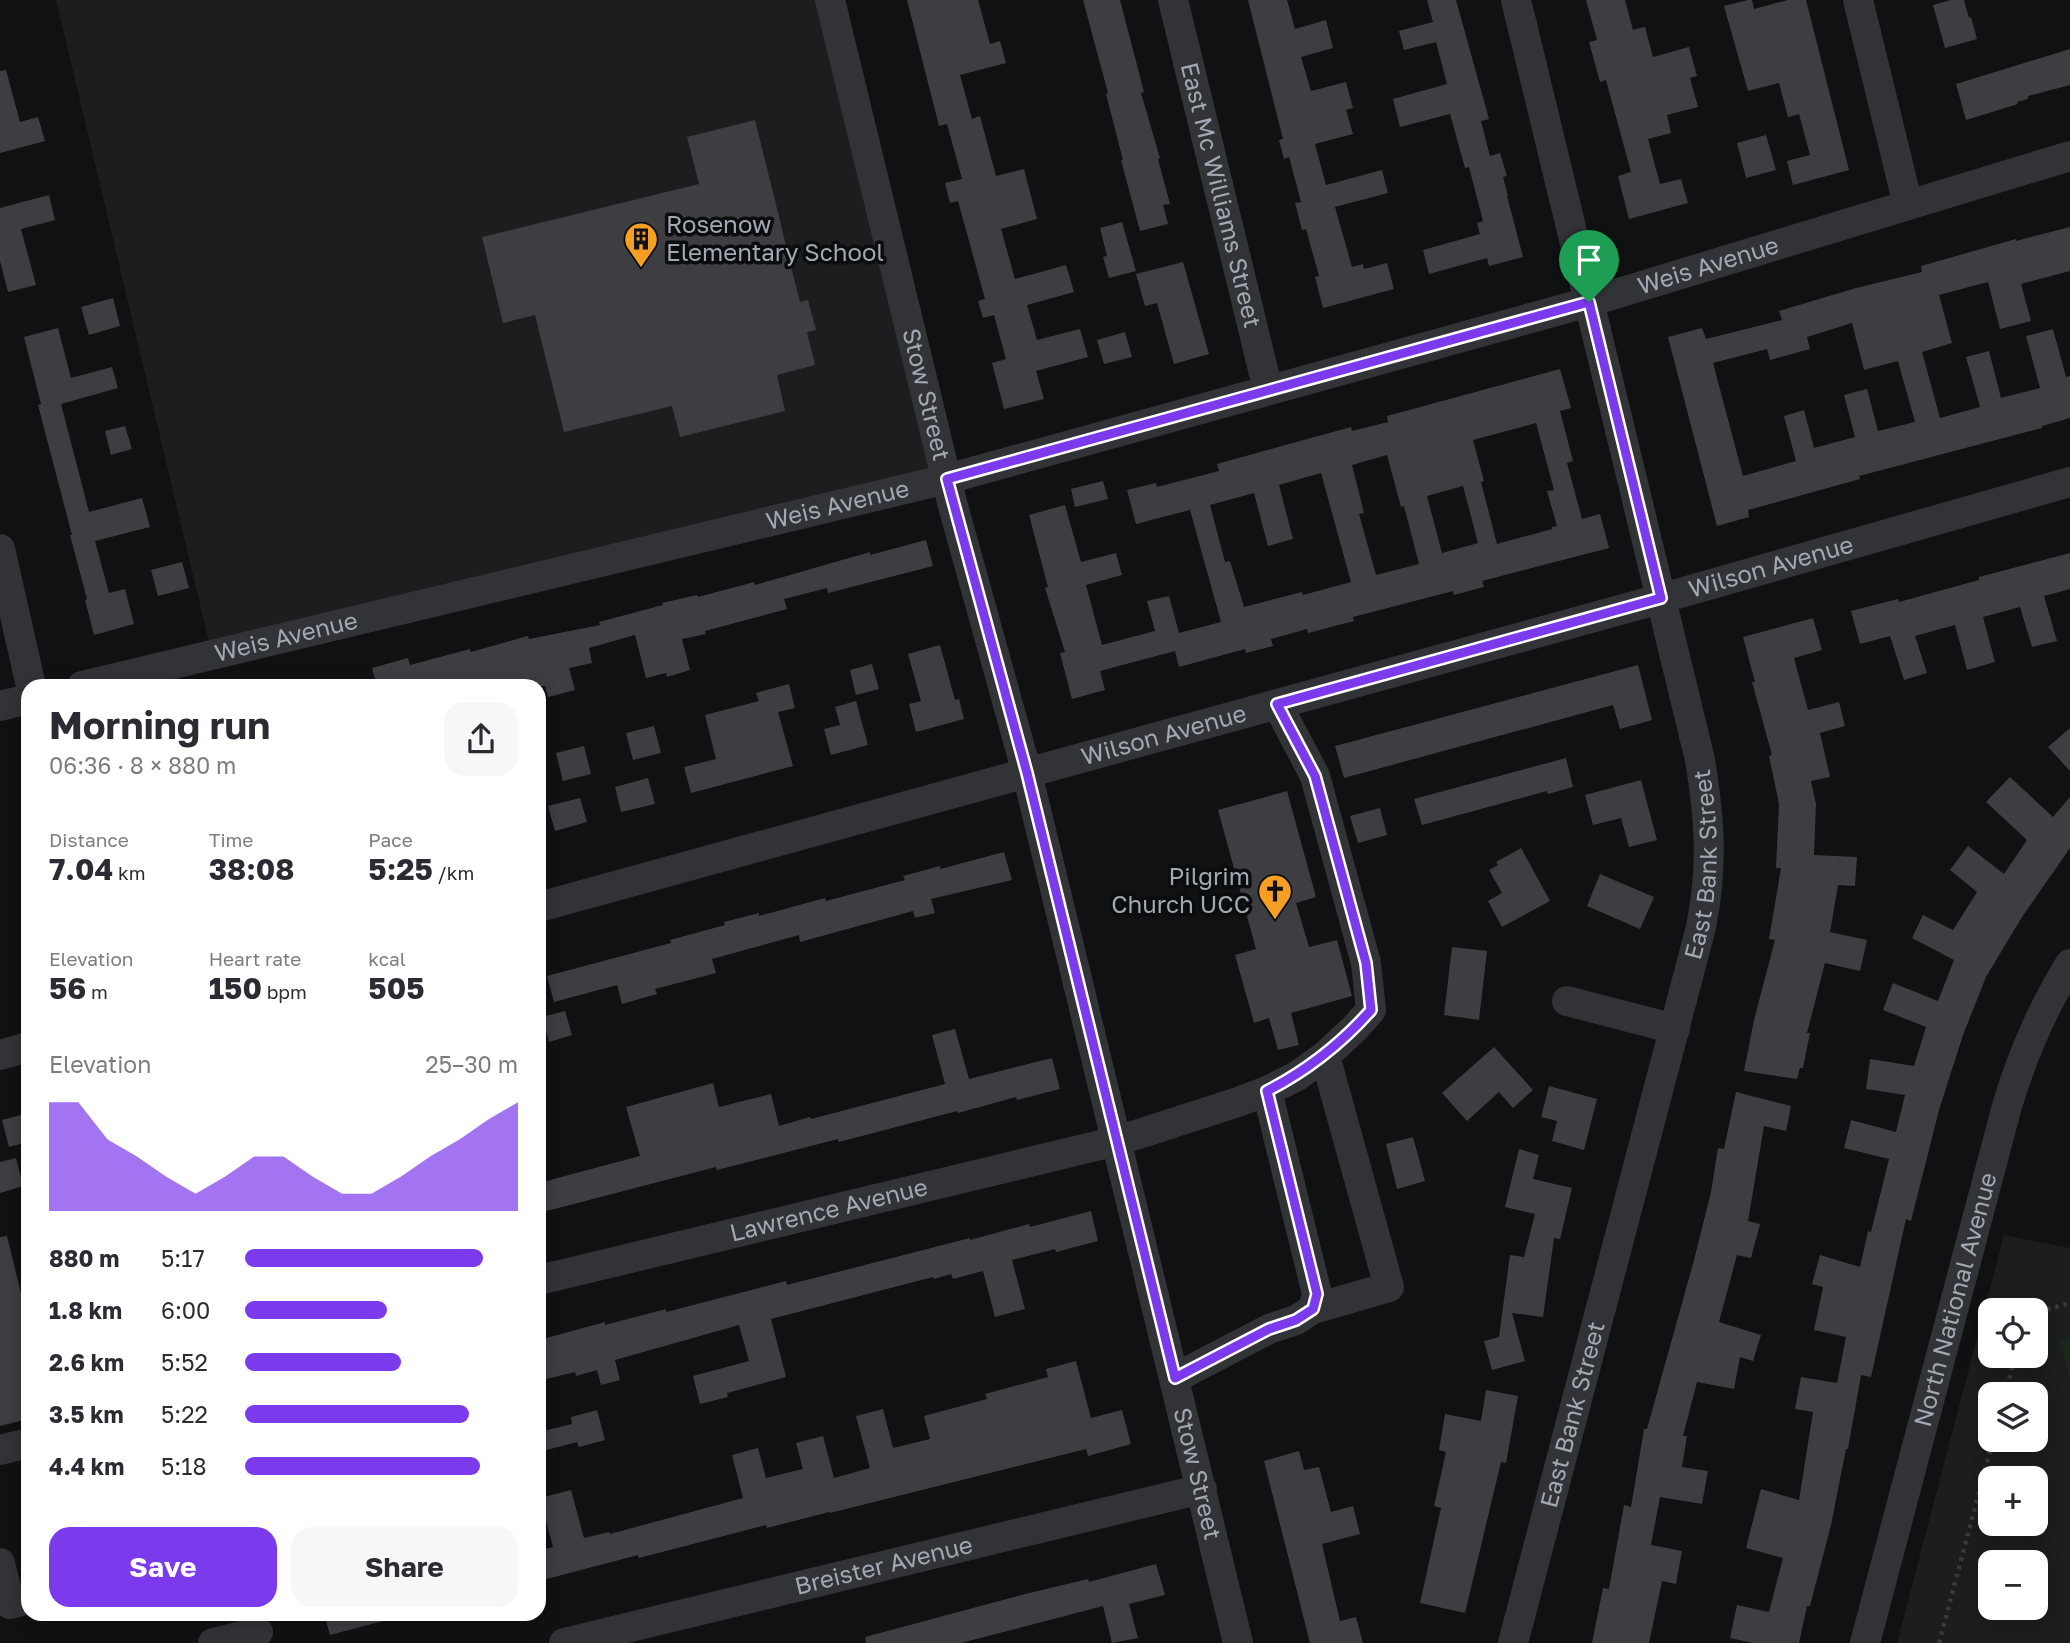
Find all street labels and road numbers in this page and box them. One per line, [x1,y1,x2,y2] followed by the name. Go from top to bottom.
[1176,59,1268,330] street label: East Mc Williams Street
[1634,229,1782,299] street label: Weis Avenue
[897,325,957,463] street label: Stow Street
[763,473,912,535] street label: Weis Avenue
[1685,528,1856,603] street label: Wilson Avenue
[212,605,360,667] street label: Weis Avenue
[1078,697,1249,770] street label: Wilson Avenue
[1677,768,1722,962] street label: East Bank Street
[1907,1169,2002,1430] street label: North National Avenue
[727,1171,930,1247] street label: Lawrence Avenue
[1533,1318,1610,1511] street label: East Bank Street
[1168,1404,1228,1543] street label: Stow Street
[792,1529,975,1600] street label: Breister Avenue

